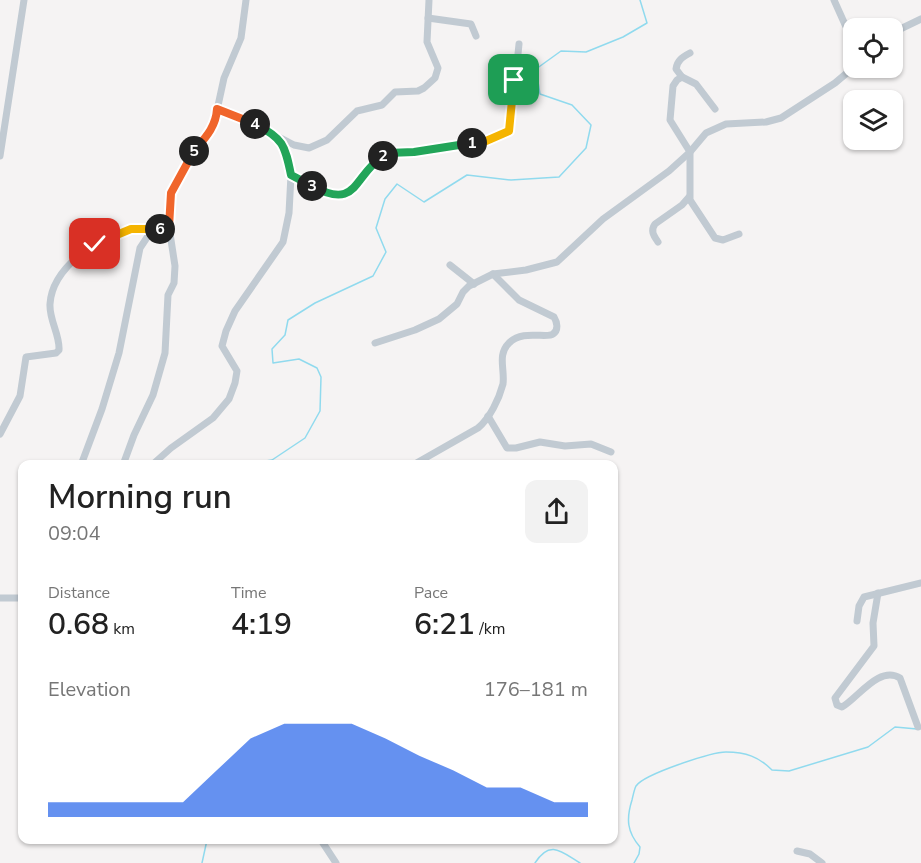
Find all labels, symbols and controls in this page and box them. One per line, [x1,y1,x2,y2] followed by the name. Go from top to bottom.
[843,18,903,150] map controls
[843,18,903,78] button: locate
[488,54,539,105] pin
[497,63,530,96] icon: arrive
[843,90,903,150] button: layers
[240,109,270,139] pin: 4
[250,113,260,135] text: 4
[457,128,487,158] pin: 1
[467,132,477,154] text: 1
[179,136,209,166] pin: 5
[189,140,199,162] text: 5
[368,141,398,171] pin: 2
[378,145,388,167] text: 2
[297,171,327,201] pin: 3
[307,175,317,197] text: 3
[145,214,175,244] pin: 6
[69,218,120,269] pin
[155,218,165,240] text: 6
[78,227,111,260] icon: check
[48,475,232,520] text: Morning run
[525,480,588,543] button: share
[48,520,101,547] text: 09:04
[48,582,110,604] text: Distance
[231,582,267,604] text: Time
[414,582,448,604] text: Pace
[48,604,109,645] text: 0.68
[231,604,292,645] text: 4:19
[414,604,475,645] text: 6:21
[109,618,135,640] text: km
[475,618,505,640] text: /km
[48,676,131,703] text: Elevation
[484,676,588,703] text: 176–181 m

